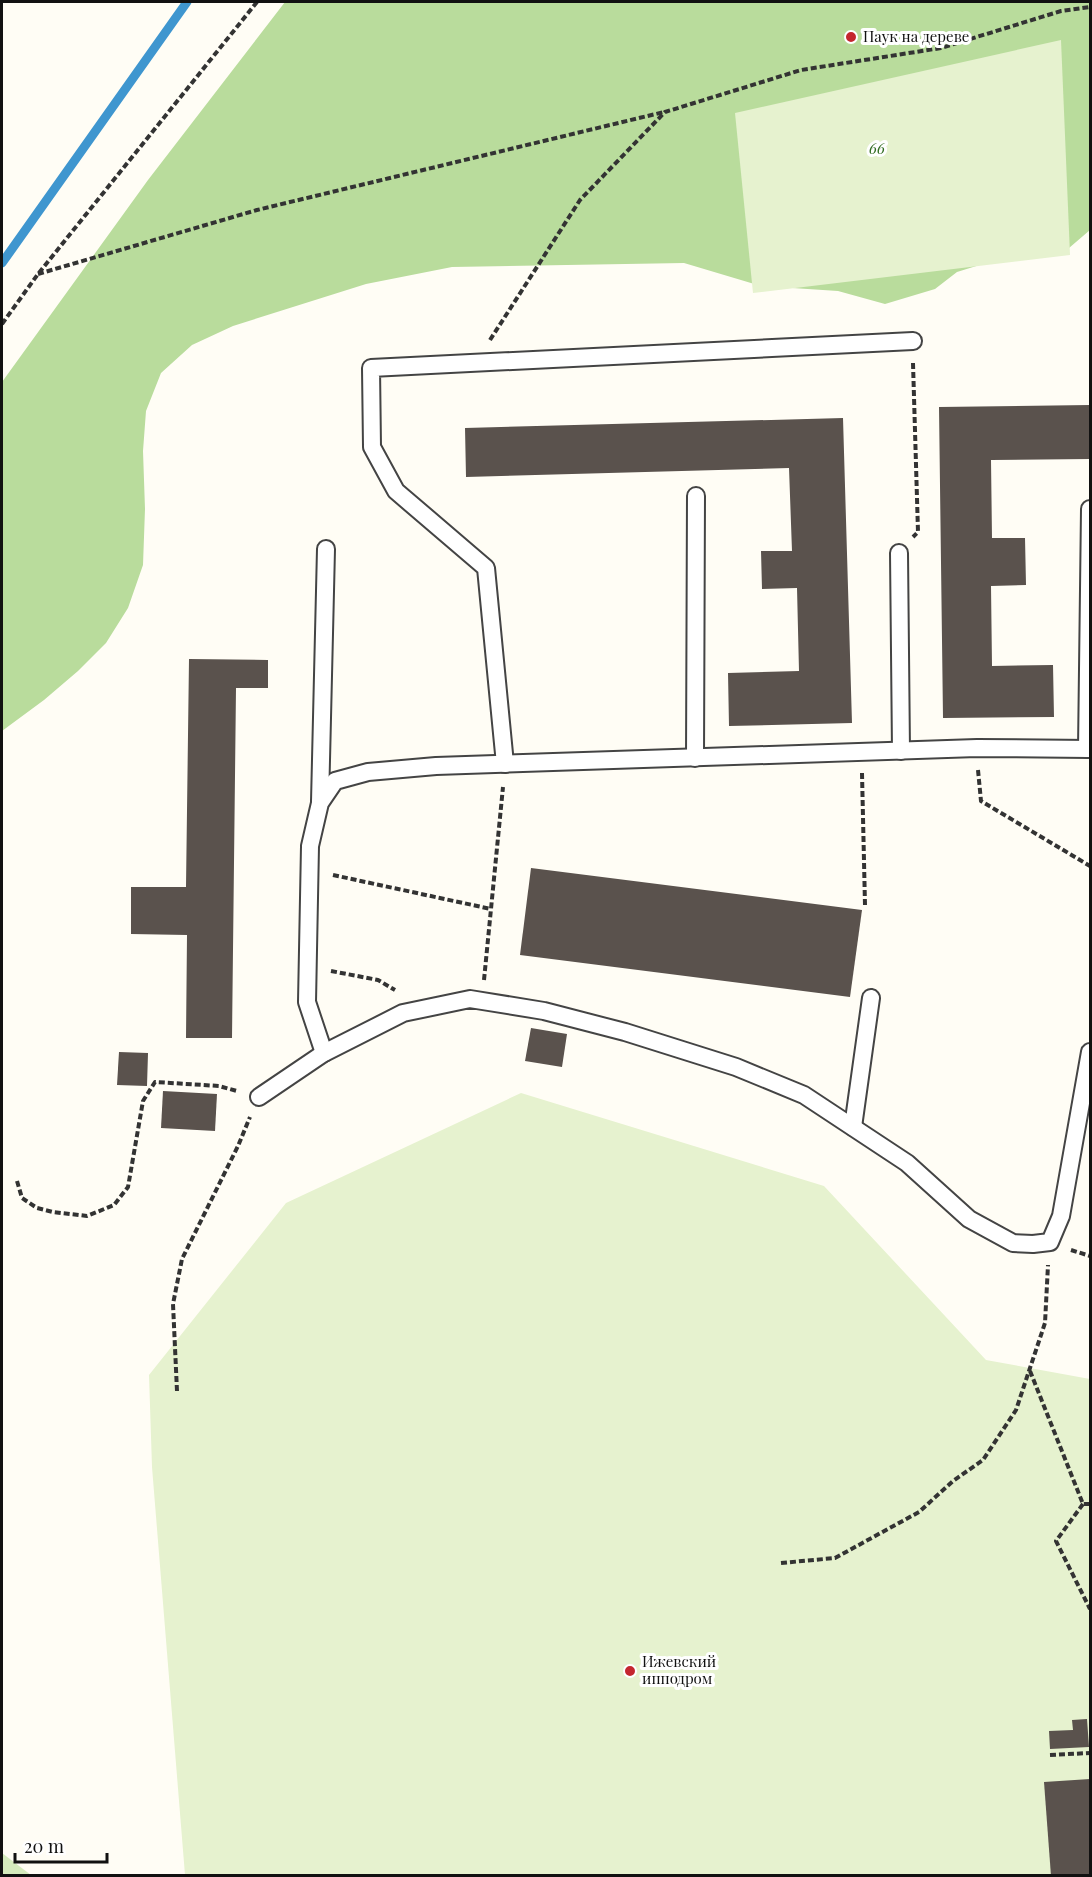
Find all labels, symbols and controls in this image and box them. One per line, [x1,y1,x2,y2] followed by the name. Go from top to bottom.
[863,26,969,46] place label: Паук на дереве
[844,30,858,44] marker: Паук на дереве
[869,138,885,158] park label: 66
[642,1651,716,1688] place label: Ижевский ипподром
[623,1664,637,1678] marker: Ижевский ипподром
[15,1826,106,1864] scale bar
[24,1834,64,1858] text: 20 m

